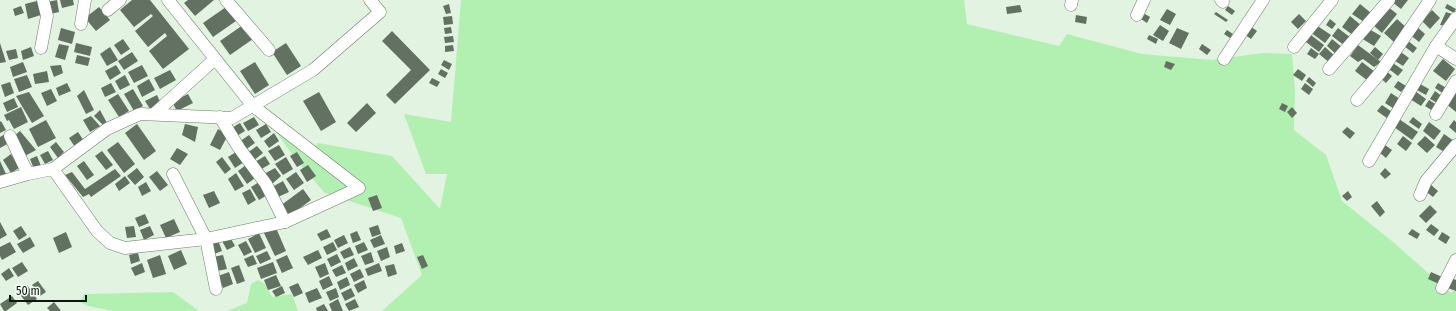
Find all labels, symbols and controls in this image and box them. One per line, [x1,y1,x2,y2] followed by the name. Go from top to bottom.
[10,277,86,303] scale bar
[16,284,40,298] text: 50 m

